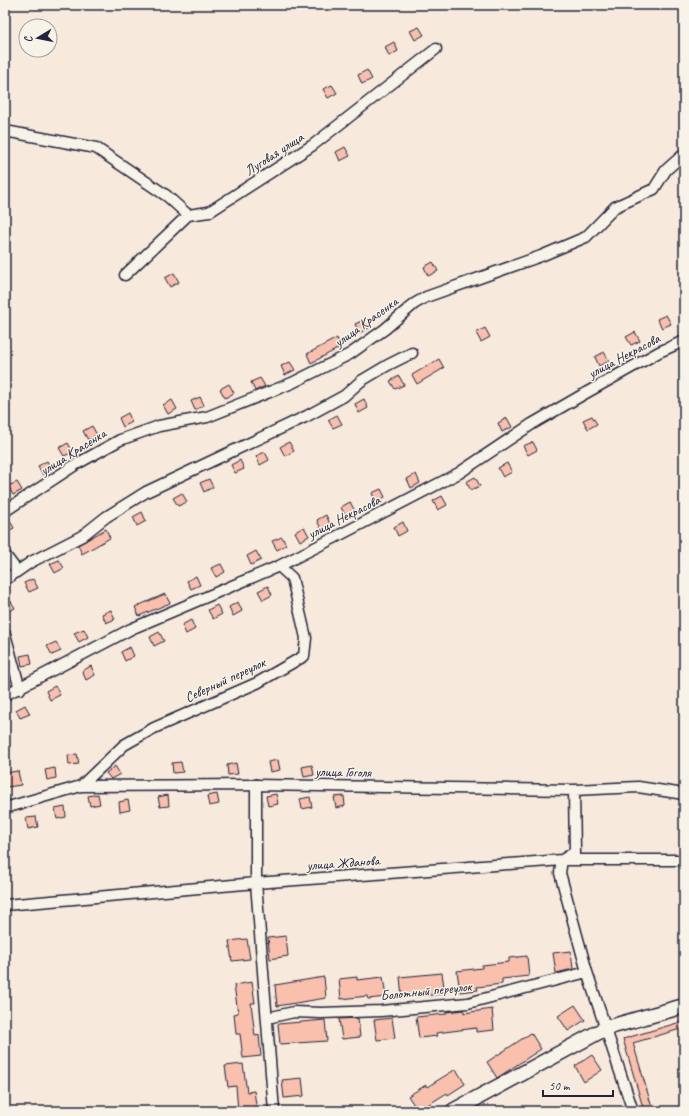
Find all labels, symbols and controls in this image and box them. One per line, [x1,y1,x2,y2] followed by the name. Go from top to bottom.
[18,18,58,58] north arrow
[21,34,36,44] text: С
[241,128,307,179] street label: Луговая улица
[330,292,402,351] street label: улица Красенка
[584,330,664,383] street label: улица Некрасова
[36,424,110,480] street label: улица Красенка
[304,491,384,543] street label: улица Некрасова
[182,653,269,706] street label: Северный переулок
[314,763,372,781] street label: улица Гоголя
[305,852,381,874] street label: улица Жданова
[380,978,474,1004] street label: Болотный переулок
[543,1072,613,1098] scale bar
[549,1078,571,1094] text: 50 m

